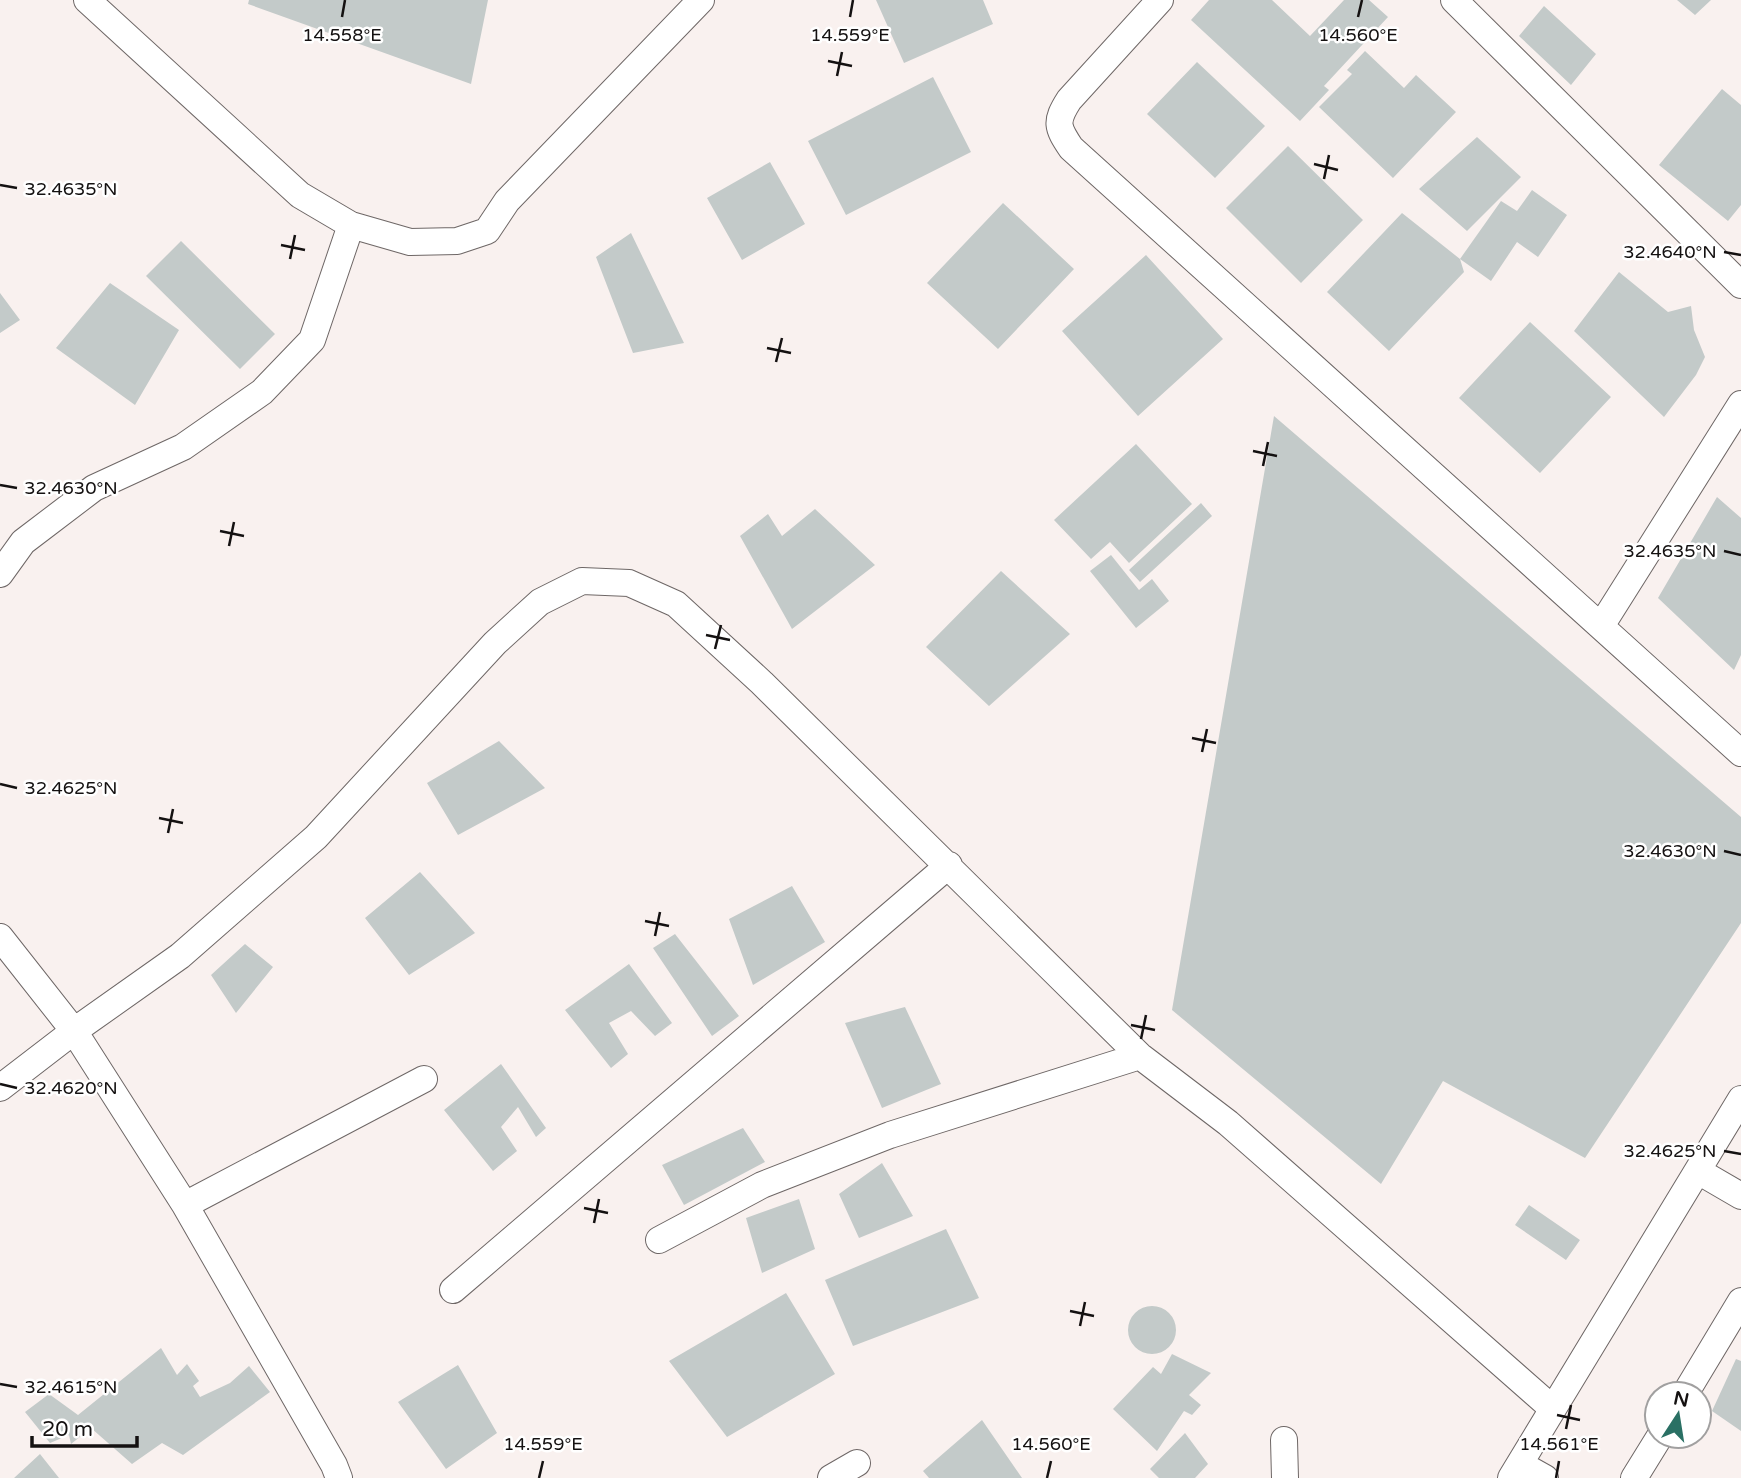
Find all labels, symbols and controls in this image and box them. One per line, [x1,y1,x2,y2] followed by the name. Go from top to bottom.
[302,24,382,46] text: 14.558°E
[810,24,890,46] text: 14.559°E
[1318,24,1398,46] text: 14.560°E
[24,178,118,200] text: 32.4635°N
[1623,241,1717,263] text: 32.4640°N
[24,477,118,499] text: 32.4630°N
[1623,540,1717,562] text: 32.4635°N
[24,777,118,799] text: 32.4625°N
[1623,840,1717,862] text: 32.4630°N
[24,1077,118,1099] text: 32.4620°N
[1623,1140,1717,1162] text: 32.4625°N
[24,1376,118,1398] text: 32.4615°N
[1643,1380,1713,1450] north arrow
[1672,1387,1691,1412] text: N
[32,1404,136,1448] scale bar
[42,1417,93,1442] text: 20 m
[503,1433,583,1455] text: 14.559°E
[1011,1433,1091,1455] text: 14.560°E
[1519,1433,1599,1455] text: 14.561°E

